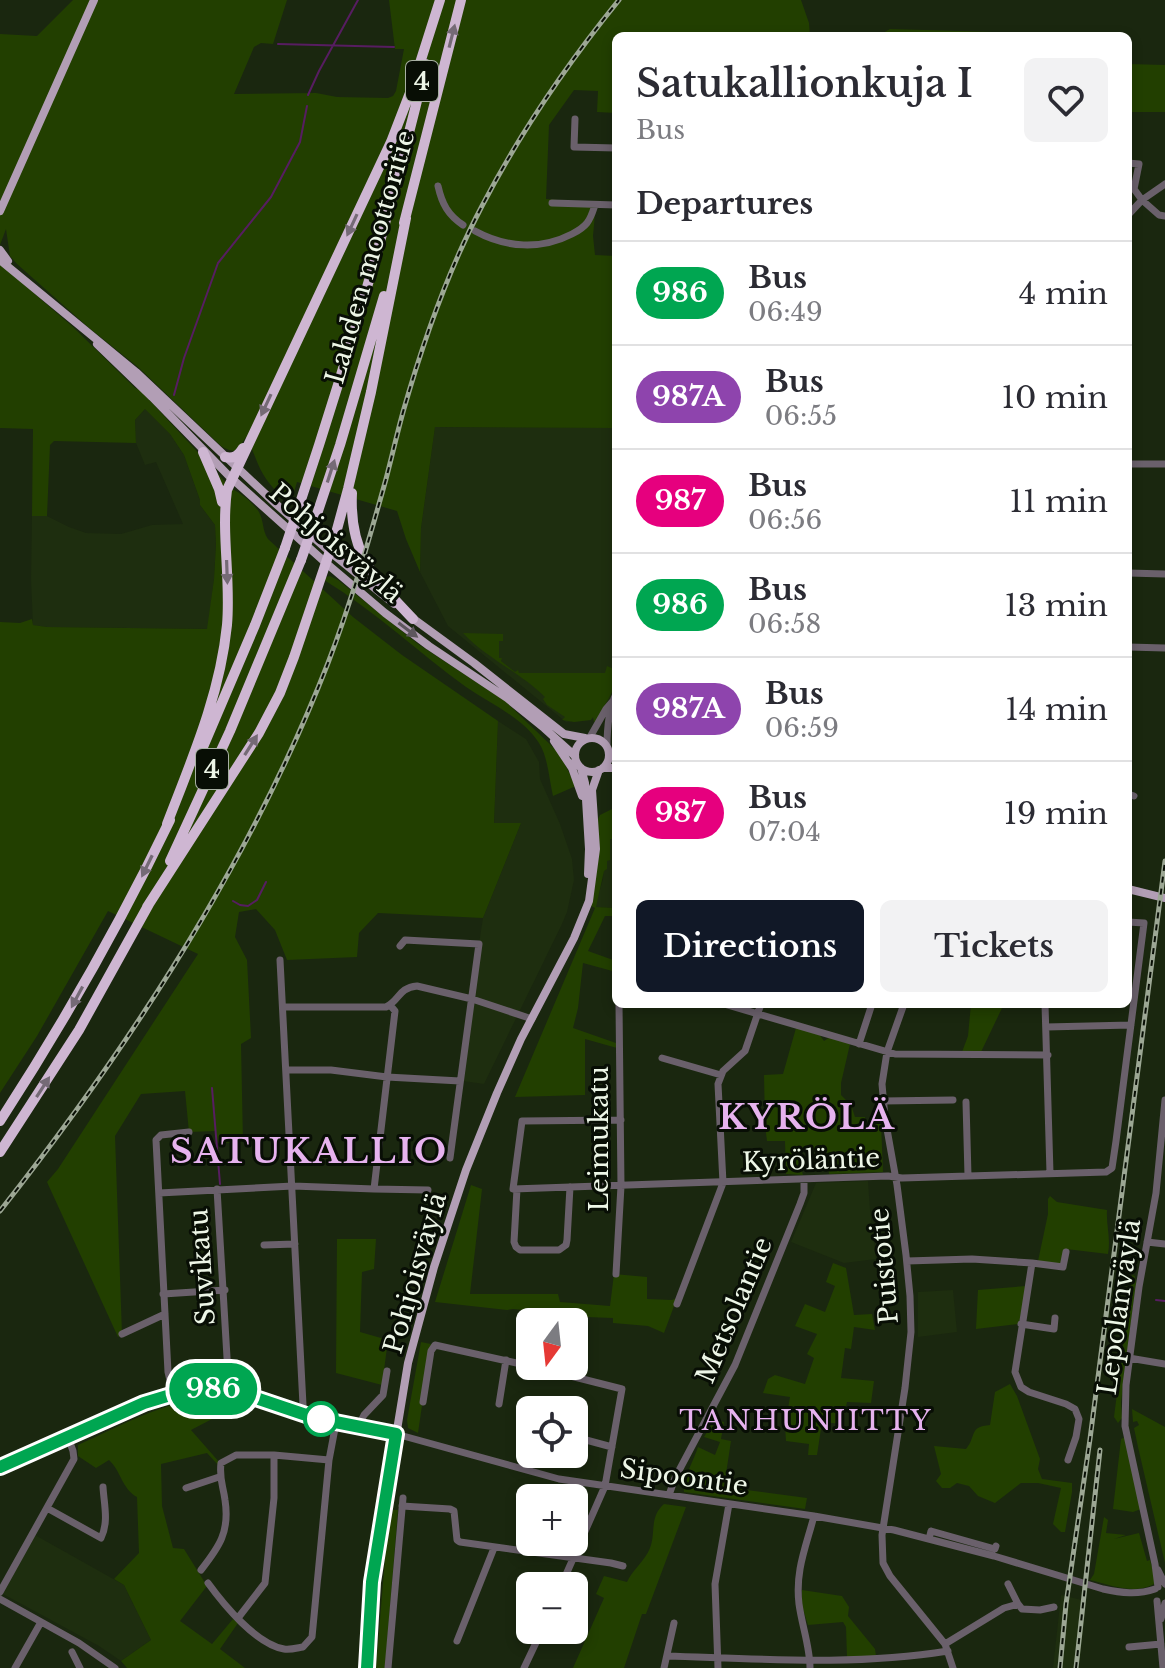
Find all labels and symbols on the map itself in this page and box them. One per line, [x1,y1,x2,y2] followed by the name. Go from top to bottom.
[446,24,459,49] one-way arrow
[406,61,438,101] road number: 4
[318,126,422,388] street label: Lahden moottoritie
[345,213,358,237] one-way arrow
[259,394,273,417] one-way arrow
[325,459,338,483] one-way arrow
[263,476,410,610] street label: Pohjoisväylä
[221,560,234,585] one-way arrow
[398,622,418,638] one-way arrow
[244,734,259,755] one-way arrow
[196,749,228,789] road number: 4
[140,854,154,877] one-way arrow
[70,985,84,1008] one-way arrow
[583,1066,615,1212] street label: Leimukatu
[35,1077,50,1098] one-way arrow
[718,1096,896,1138] district label: KYRÖLÄ
[170,1130,448,1172] district label: SATUKALLIO
[741,1142,881,1178] street label: Kyröläntie
[377,1188,453,1357] street label: Pohjoisväylä
[863,1207,905,1325] street label: Puistotie
[182,1208,222,1326] street label: Suvikatu
[1091,1216,1147,1397] street label: Lepolanväylä
[689,1232,779,1388] street label: Metsolantie
[516,1308,588,1380] north arrow
[167,1363,259,1415] line badge: 986
[304,1402,338,1436] unlabelled marker
[679,1403,933,1438] district label: TANHUNIITTY
[618,1452,750,1502] street label: Sipoontie

